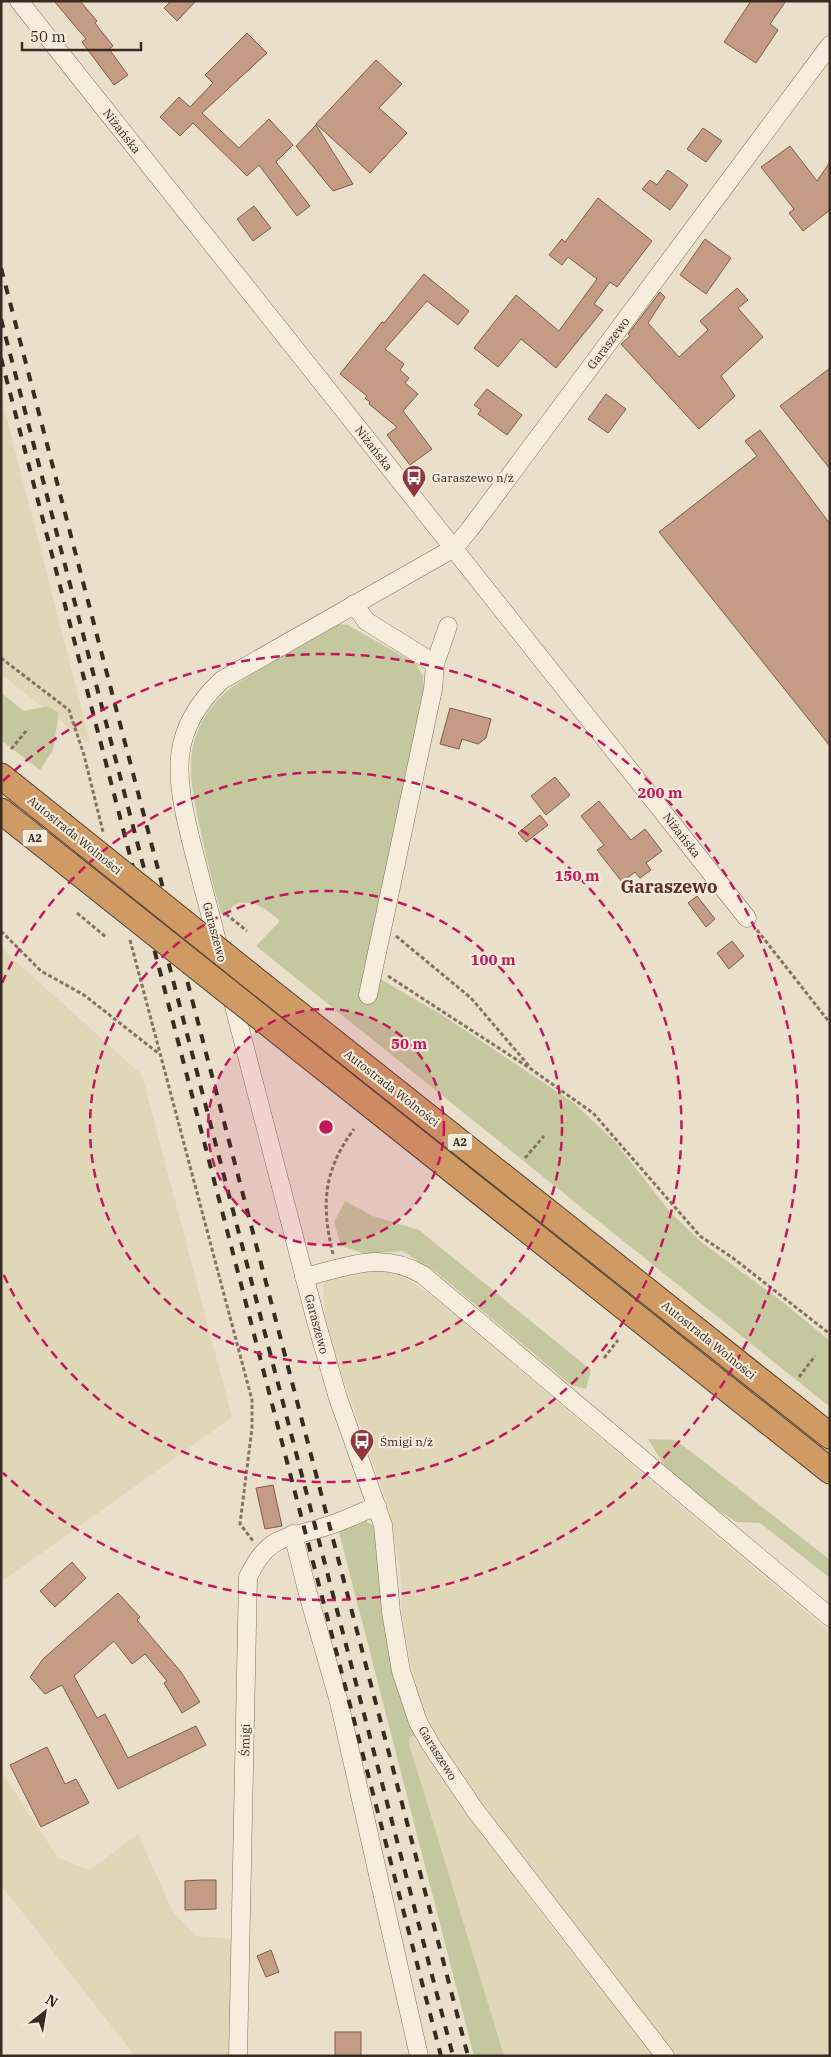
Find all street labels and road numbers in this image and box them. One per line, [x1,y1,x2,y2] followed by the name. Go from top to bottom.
[100,106,144,157] street label: Niżańska
[584,314,633,372] street label: Garaszewo
[352,423,396,474] street label: Niżańska
[25,792,125,878] street label: Autostrada Wolności
[660,810,704,861] street label: Niżańska
[22,830,48,846] road number: A2
[200,900,230,964] street label: Garaszewo
[341,1046,443,1130] street label: Autostrada Wolności
[448,1134,472,1150] road number: A2
[302,1292,332,1356] street label: Garaszewo
[659,1297,759,1383] street label: Autostrada Wolności
[237,1723,253,1756] street label: Śmigi
[415,1723,461,1783] street label: Garaszewo

